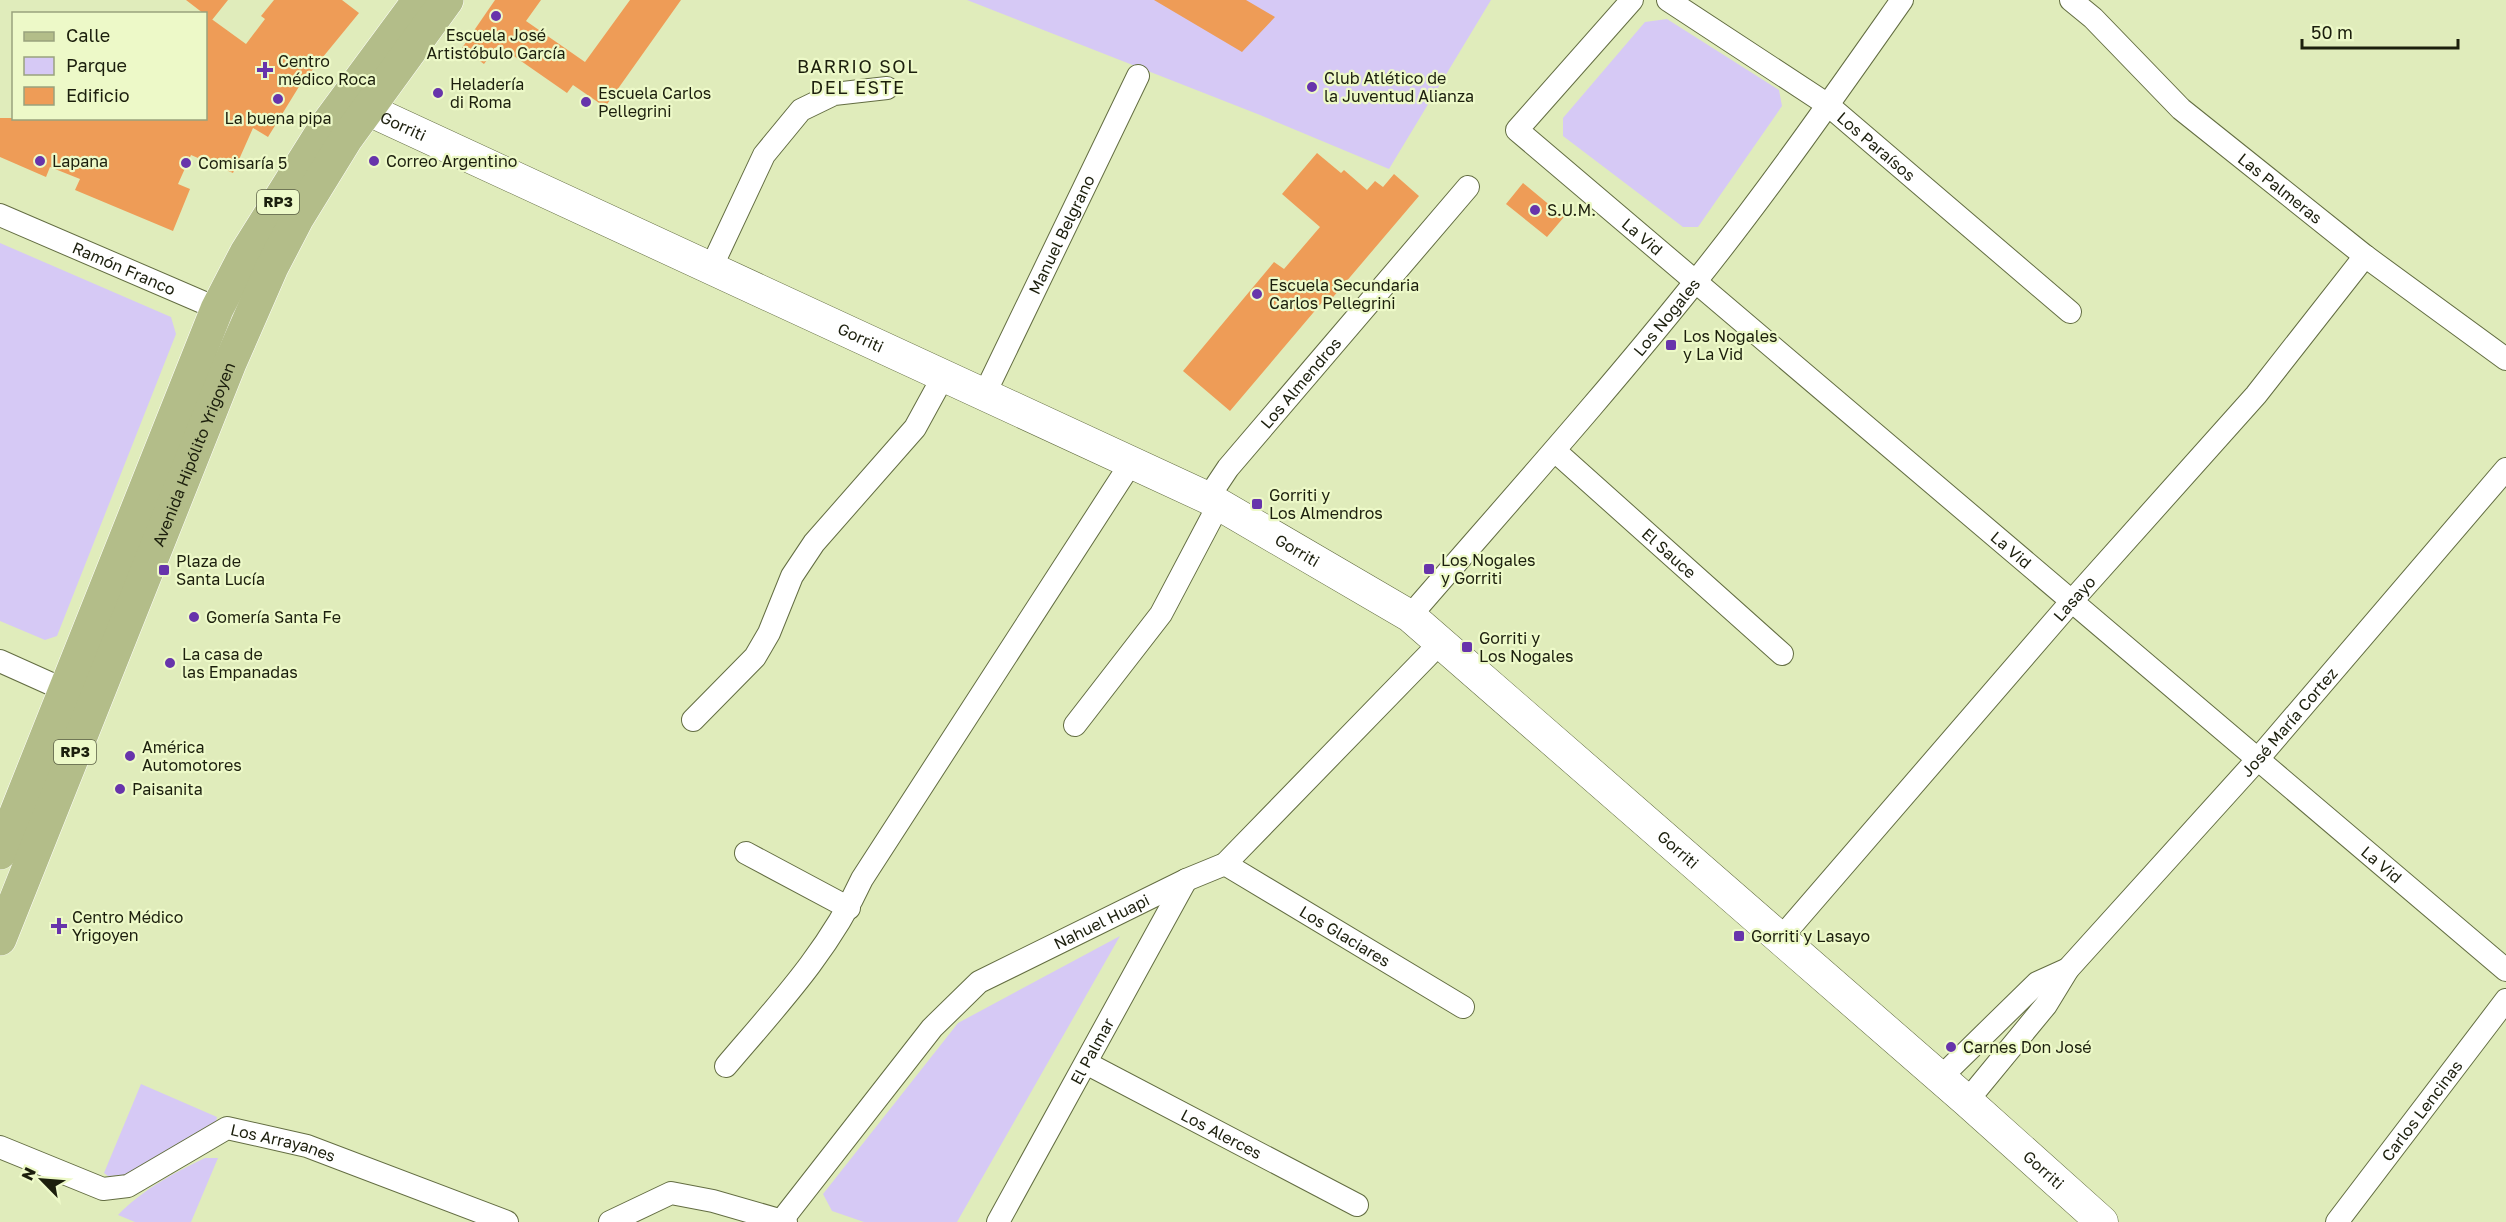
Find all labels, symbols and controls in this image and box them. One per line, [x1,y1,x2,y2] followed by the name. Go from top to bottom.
[489,9,503,23] marker: Escuela José Artistóbulo García
[12,12,207,120] legend
[2302,12,2458,50] scale bar
[2311,21,2353,43] text: 50 m
[66,24,110,46] text: Calle
[427,25,565,63] place label: Escuela José Artistóbulo García
[278,51,376,89] place label: Centro médico Roca
[66,54,127,76] text: Parque
[797,55,919,98] district label: BARRIO SOL DEL ESTE
[256,61,274,79] marker: Centro médico Roca
[1324,68,1474,106] place label: Club Atlético de la Juventud Alianza
[450,74,524,112] place label: Heladería di Roma
[1305,80,1319,94] marker: Club Atlético de la Juventud Alianza
[598,83,711,121] place label: Escuela Carlos Pellegrini
[66,84,130,106] text: Edificio
[431,86,445,100] marker: Heladería di Roma
[271,92,285,106] marker: La buena pipa
[579,95,593,109] marker: Escuela Carlos Pellegrini
[377,107,429,145] street label: Gorriti
[1833,107,1920,185] street label: Los Paraísos
[224,108,332,128] place label: La buena pipa
[2234,148,2326,228] street label: Las Palmeras
[52,151,108,171] place label: Lapana
[386,151,517,171] place label: Correo Argentino
[198,153,287,173] place label: Comisaría 5
[33,154,47,168] marker: Lapana
[367,154,381,168] marker: Correo Argentino
[179,156,193,170] marker: Comisaría 5
[1024,172,1099,297] street label: Manuel Belgrano
[257,190,299,214] road number: RP3
[1547,200,1596,220] place label: S.U.M.
[1528,203,1542,217] marker: S.U.M.
[1618,214,1667,259] street label: La Vid
[69,237,179,299] street label: Ramón Franco
[1629,274,1704,360] street label: Los Nogales
[1269,275,1419,313] place label: Escuela Secundaria Carlos Pellegrini
[1250,287,1264,301] marker: Escuela Secundaria Carlos Pellegrini
[835,318,887,357] street label: Gorriti
[1683,326,1777,364] place label: Los Nogales y La Vid
[1256,333,1345,433] street label: Los Almendros
[1664,338,1678,352] marker: Los Nogales y La Vid
[148,359,239,549] street label: Avenida Hipólito Yrigoyen
[1269,485,1383,523] place label: Gorriti y Los Almendros
[1250,497,1264,511] marker: Gorriti y Los Almendros
[1638,524,1700,582] street label: El Sauce
[1987,527,2036,573] street label: La Vid
[1271,529,1323,571] street label: Gorriti
[1441,550,1535,588] place label: Los Nogales y Gorriti
[176,551,265,589] place label: Plaza de Santa Lucía
[1422,562,1436,576] marker: Los Nogales y Gorriti
[157,563,171,577] marker: Plaza de Santa Lucía
[2049,572,2100,625] street label: Lasayo
[206,607,341,627] place label: Gomería Santa Fe
[187,610,201,624] marker: Gomería Santa Fe
[1479,628,1573,666] place label: Gorriti y Los Nogales
[1460,640,1474,654] marker: Gorriti y Los Nogales
[182,644,298,682] place label: La casa de las Empanadas
[163,656,177,670] marker: La casa de las Empanadas
[2237,663,2342,781] street label: José María Cortez
[142,737,242,775] place label: América Automotores
[54,740,96,764] road number: RP3
[123,749,137,763] marker: América Automotores
[132,779,203,799] place label: Paisanita
[113,782,127,796] marker: Paisanita
[1653,826,1703,873] street label: Gorriti
[2357,841,2406,887] street label: La Vid
[1050,890,1153,954] street label: Nahuel Huapi
[1296,901,1394,971] street label: Los Glaciares
[72,907,183,945] place label: Centro Médico Yrigoyen
[50,917,68,935] marker: Centro Médico Yrigoyen
[1751,926,1870,946] place label: Gorriti y Lasayo
[1732,929,1746,943] marker: Gorriti y Lasayo
[1066,1014,1118,1088] street label: El Palmar
[1963,1037,2092,1057] place label: Carnes Don José
[1944,1040,1958,1054] marker: Carnes Don José
[2377,1056,2467,1165] street label: Carlos Lencinas
[1178,1105,1265,1163] street label: Los Alerces
[229,1119,338,1166] street label: Los Arrayanes
[2019,1146,2068,1193] street label: Gorriti
[12,1150,72,1210] north arrow
[17,1164,40,1183] text: N

